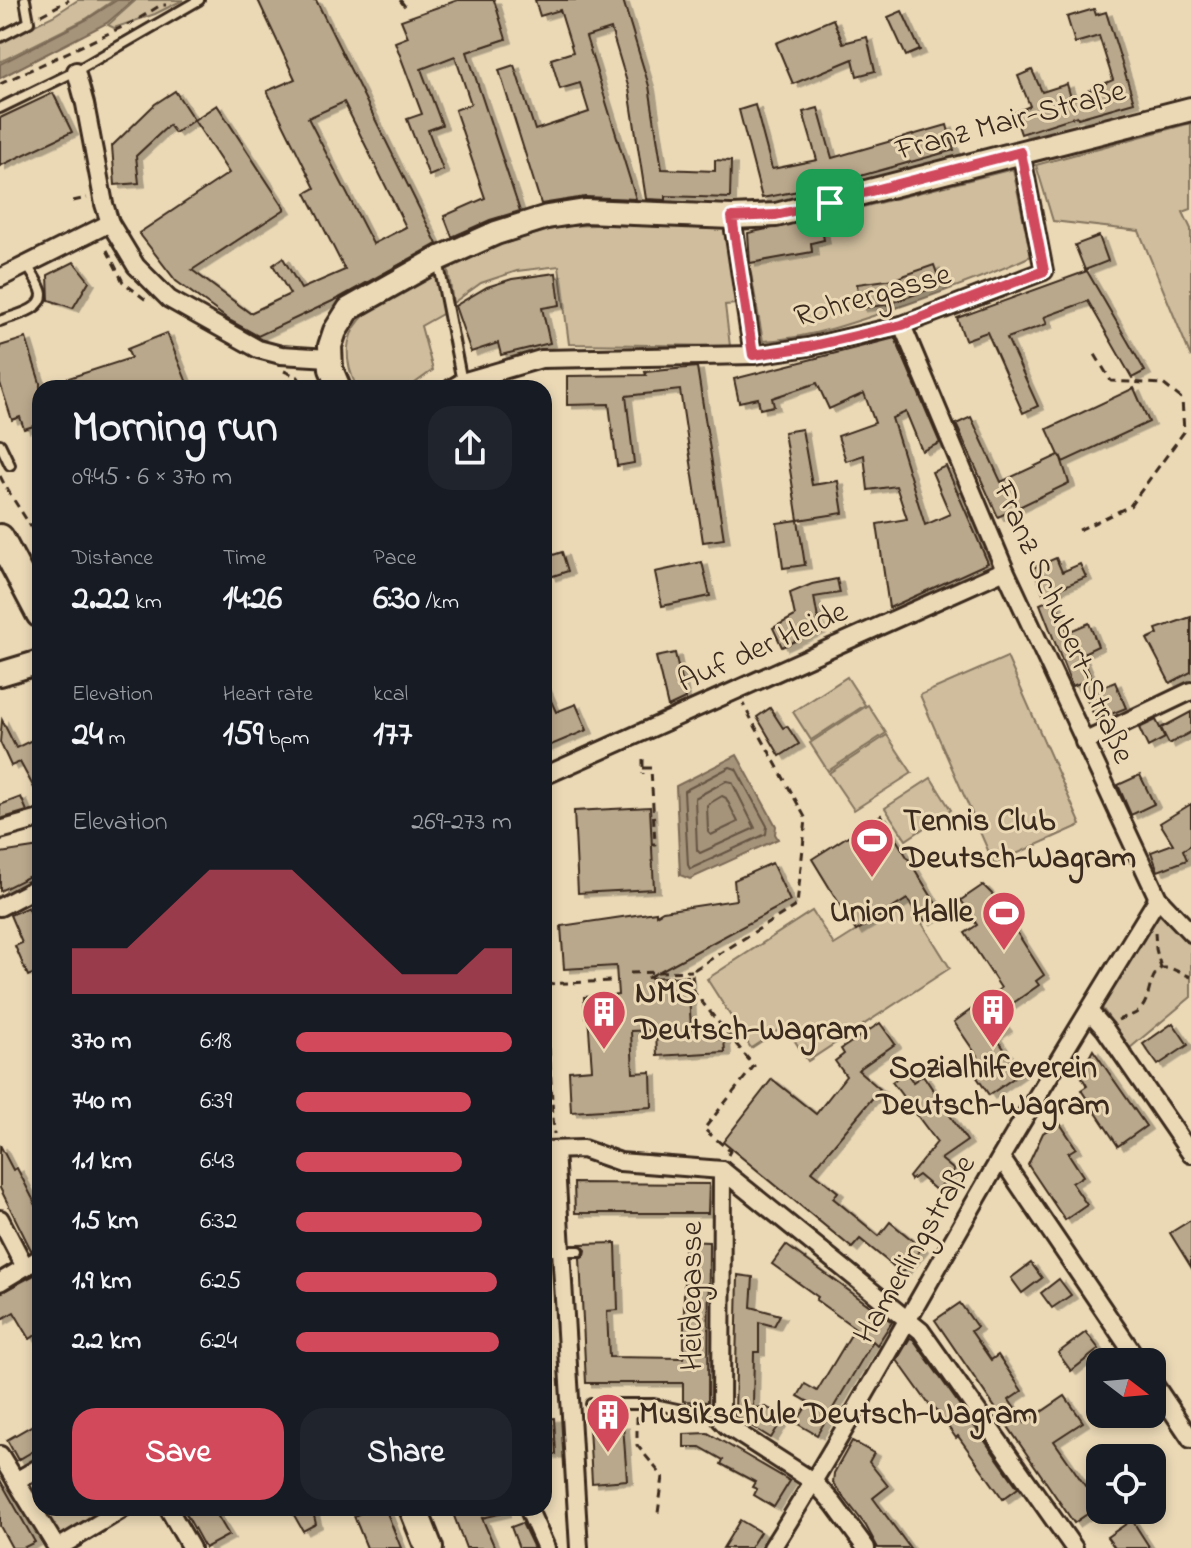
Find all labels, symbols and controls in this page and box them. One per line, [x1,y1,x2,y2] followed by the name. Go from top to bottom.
[890,69,1132,176] street label: Franz Mair-Straße
[796,169,864,237] pin
[808,181,852,225] icon: arrive
[789,252,958,342] street label: Rohrergasse
[72,397,278,461] text: Morning run
[428,406,512,490] button: share
[72,459,232,497] text: 09:45 · 6 × 370 m
[978,474,1146,772] street label: Franz Schubert-Straße
[72,543,153,575] text: Distance
[223,543,266,575] text: Time
[373,543,416,575] text: Pace
[72,575,130,625] text: 2.22
[223,575,282,625] text: 14:26
[373,575,420,625] text: 6:30
[130,587,162,619] text: km
[420,587,459,619] text: /km
[670,589,856,706] street label: Auf der Heide
[72,679,153,711] text: Elevation
[223,679,313,711] text: Heart rate
[373,679,408,711] text: kcal
[72,711,103,761] text: 24
[223,711,263,761] text: 159
[373,711,412,761] text: 177
[103,723,125,755] text: m
[263,723,309,755] text: bpm
[901,799,1136,884] place label: Tennis Club Deutsch-Wagram
[72,804,168,842] text: Elevation
[411,804,512,842] text: 269–273 m
[848,816,896,879] sports icon: Tennis Club Deutsch-Wagram
[980,889,1028,952] sports icon: Union Halle
[830,890,975,937] place label: Union Halle
[633,971,868,1056] place label: NMS Deutsch-Wagram
[969,986,1017,1049] building icon: Sozialhilfeverein Deutsch-Wagram
[580,988,628,1051] building icon: NMS Deutsch-Wagram
[72,1023,131,1061] text: 370 m
[200,1023,232,1061] text: 6:18
[875,1046,1110,1131] place label: Sozialhilfeverein Deutsch-Wagram
[72,1083,131,1121] text: 740 m
[200,1083,232,1121] text: 6:39
[72,1143,132,1181] text: 1.1 km
[200,1143,235,1181] text: 6:43
[843,1146,990,1353] street label: Hamerlingstraße
[72,1203,139,1241] text: 1.5 km
[200,1203,237,1241] text: 6:32
[670,1221,717,1371] street label: Heidegasse
[72,1263,131,1301] text: 1.9 km
[200,1263,241,1301] text: 6:25
[72,1323,141,1361] text: 2.2 km
[200,1323,237,1361] text: 6:24
[1086,1348,1166,1428] north arrow
[1086,1348,1166,1524] map controls
[584,1391,632,1454] building icon: Musikschule Deutsch-Wagram
[639,1392,1037,1440] place label: Musikschule Deutsch-Wagram
[72,1408,284,1500] button: Save
[300,1408,512,1500] button: Share
[1086,1444,1166,1524] button: locate

